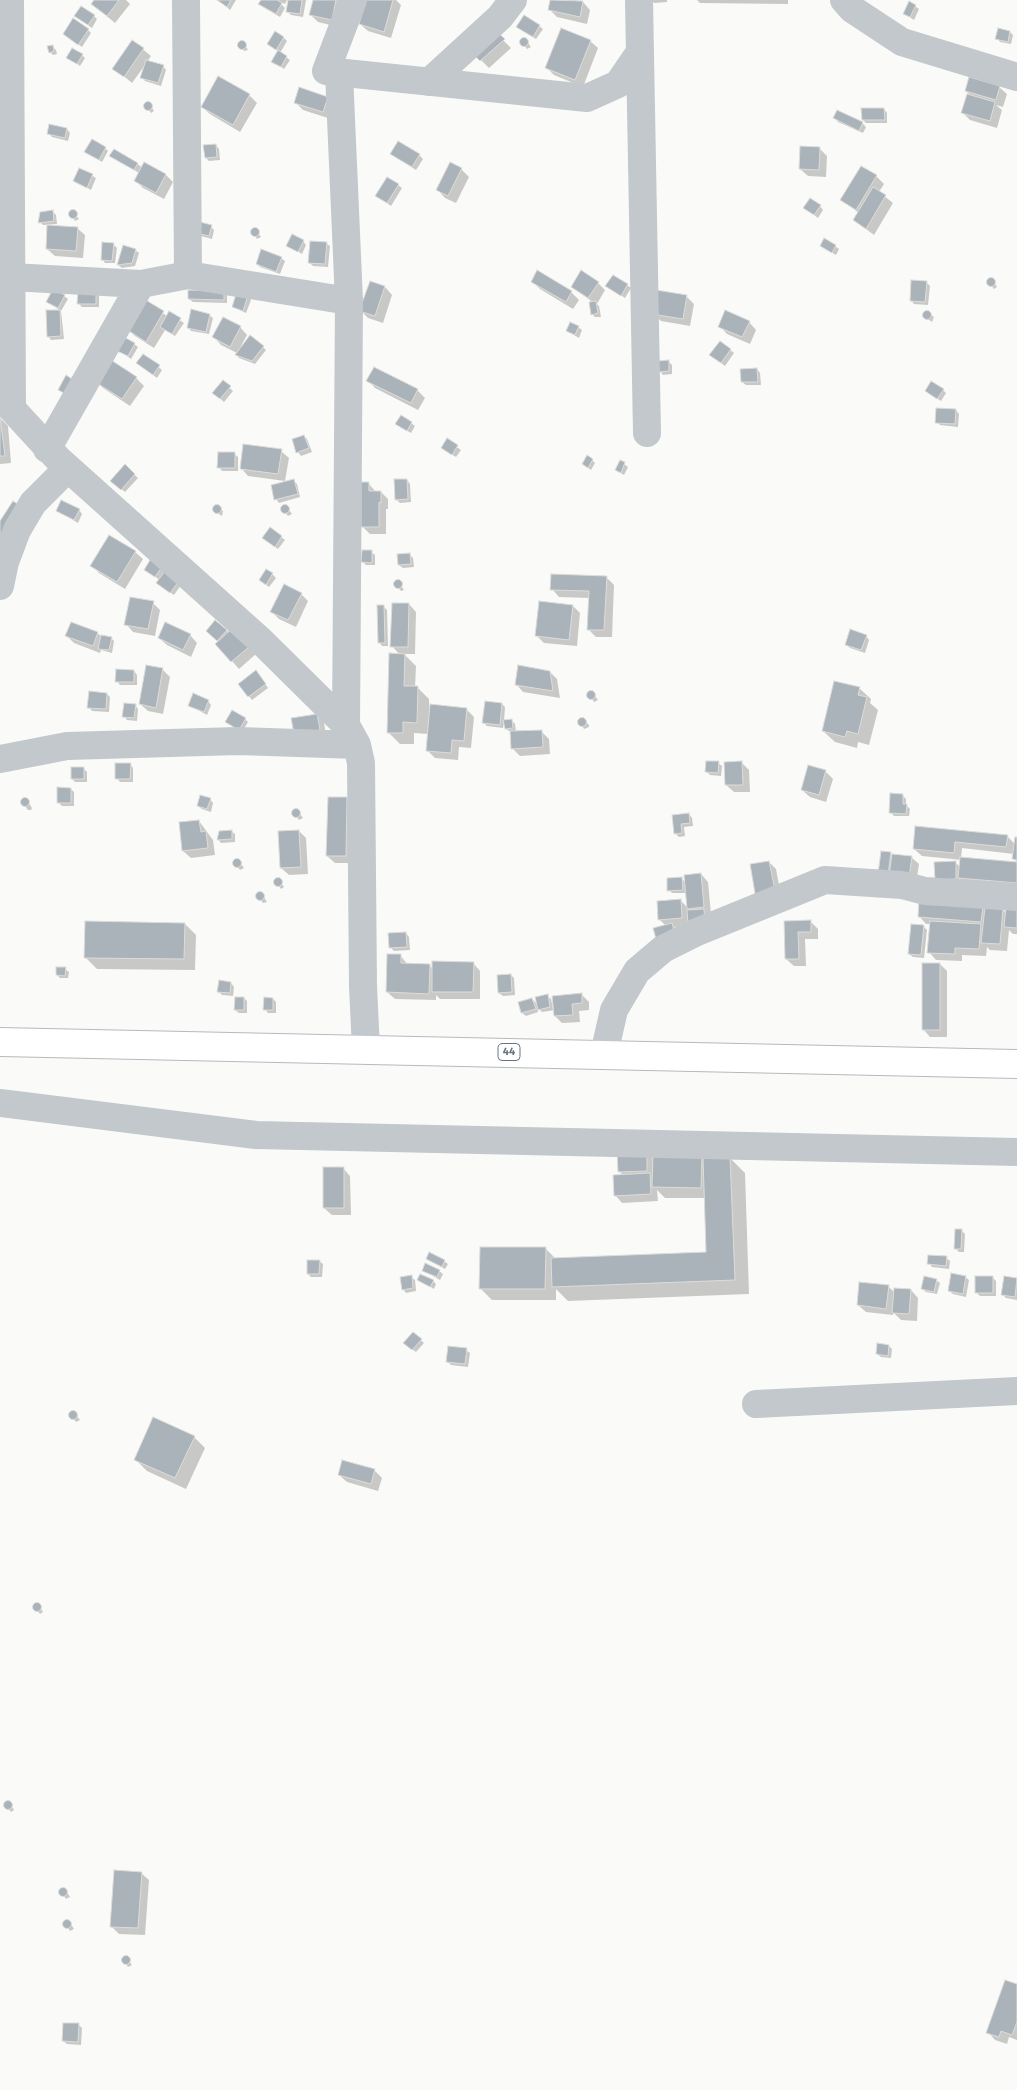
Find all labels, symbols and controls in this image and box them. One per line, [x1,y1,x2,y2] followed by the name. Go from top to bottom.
[498,1044,520,1060] road number: 44

